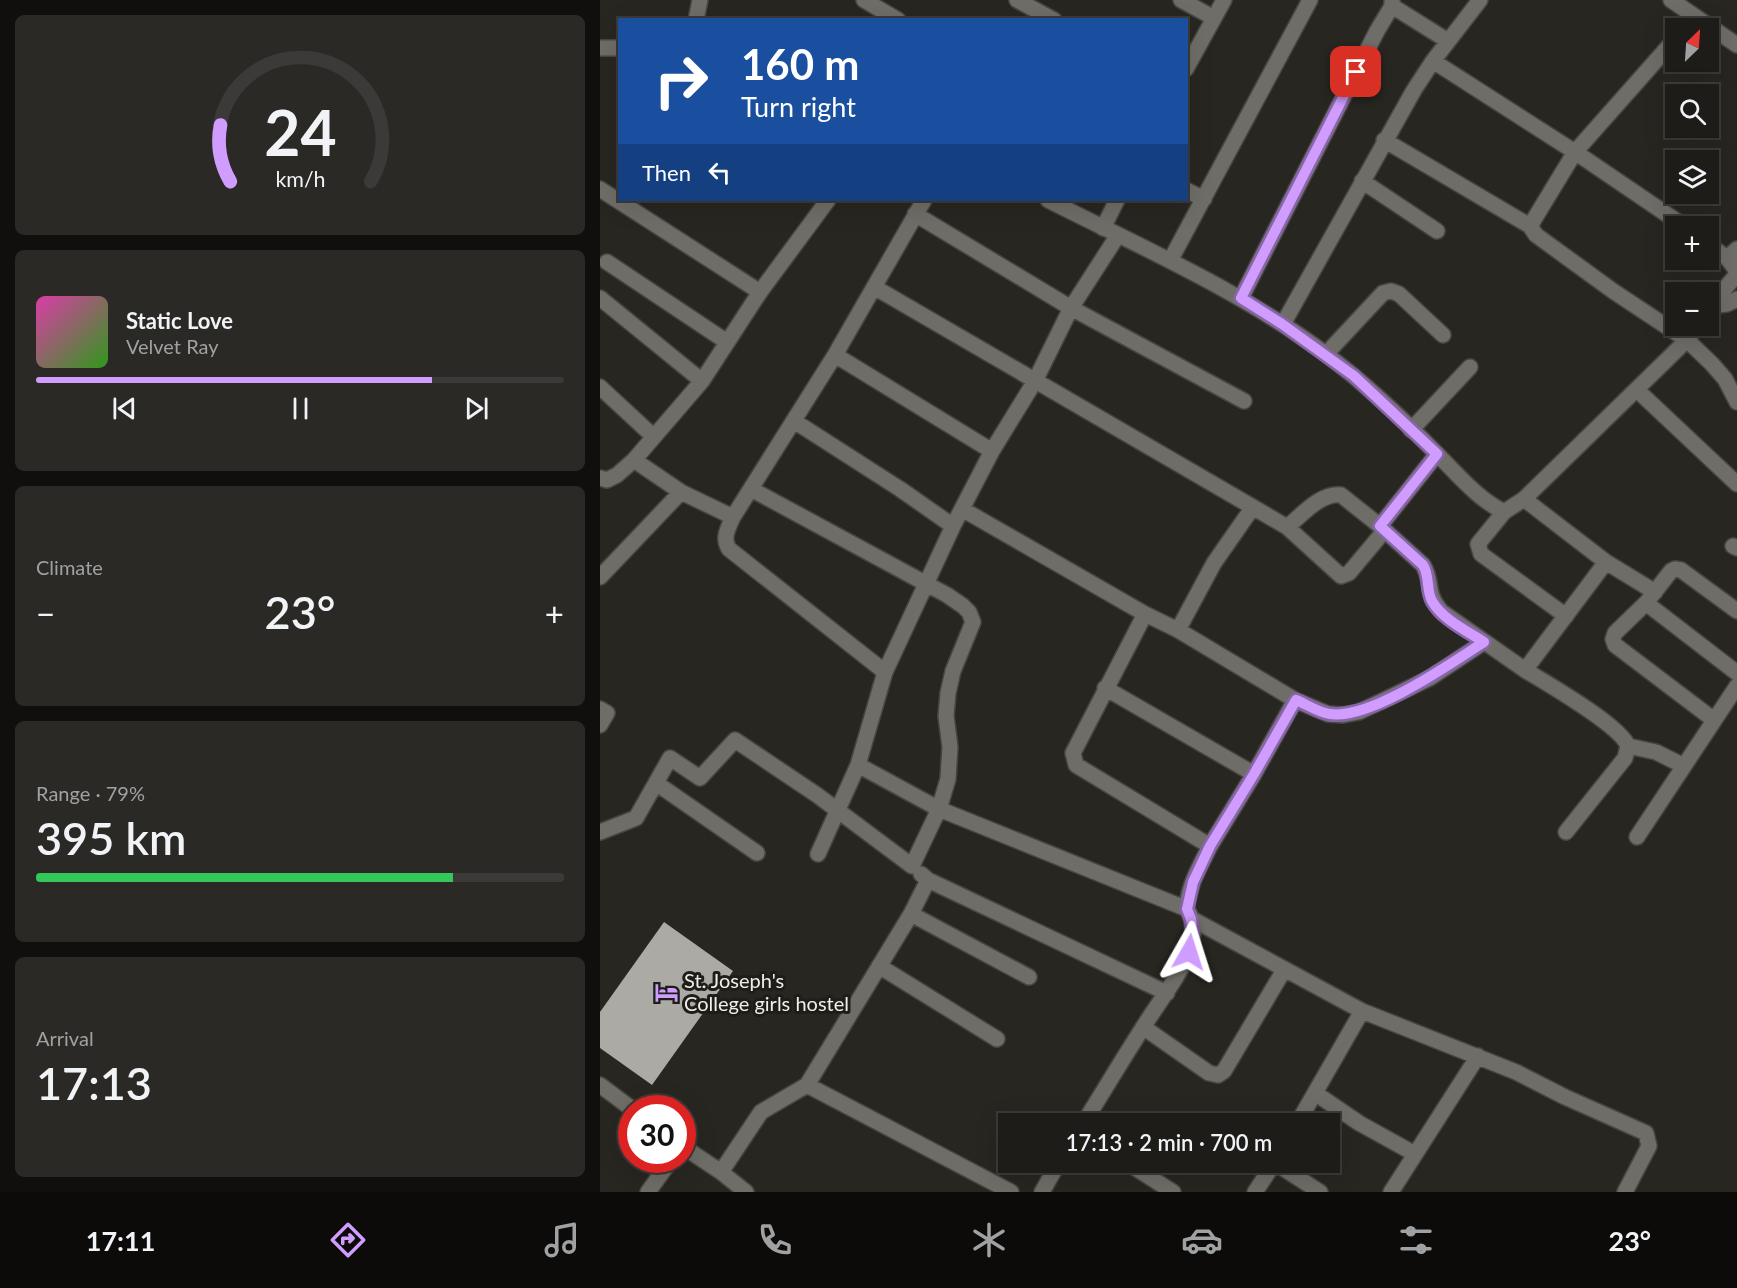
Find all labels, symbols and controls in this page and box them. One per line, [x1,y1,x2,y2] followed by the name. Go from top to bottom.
[1665,18,1719,72] north arrow
[1665,18,1719,336] map controls
[741,39,859,89] text: 160 m
[642,42,720,120] icon: right
[1330,46,1381,97] pin
[1339,55,1372,88] icon: arrive
[1665,84,1719,138] button: search
[741,90,856,123] text: Turn right
[264,94,336,169] text: 24
[1665,150,1719,204] button: layers
[703,156,736,189] icon: left
[642,159,691,186] text: Then
[275,167,325,193] text: km/h
[1665,216,1719,270] button: +
[1665,282,1719,336] button: −
[126,307,233,334] text: Static Love
[126,334,219,358] text: Velvet Ray
[108,392,141,425] icon: previous
[284,392,317,425] icon: pause
[460,392,493,425] icon: next
[36,555,103,579] text: Climate
[265,585,335,639] text: 23°
[36,593,55,633] text: −
[545,593,564,633] text: +
[36,781,145,805] text: Range · 79%
[36,811,186,865] text: 395 km
[1157,920,1221,984] position arrow
[684,968,849,1015] place label: St. Joseph's College girls hostel
[653,979,679,1005] hotel icon: St. Joseph's College girls hostel
[36,1026,94,1050] text: Arrival
[36,1056,152,1110] text: 17:13
[618,1095,696,1173] speed limit sign: 30
[1066,1129,1272,1156] text: 17:13 · 2 min · 700 m
[327,1219,369,1261] icon: directions
[541,1219,583,1261] icon: music
[754,1219,796,1261] icon: phone
[968,1219,1010,1261] icon: climate
[1181,1219,1223,1261] icon: car
[1395,1219,1437,1261] icon: filters
[86,1224,155,1257] text: 17:11
[1609,1224,1651,1257] text: 23°

